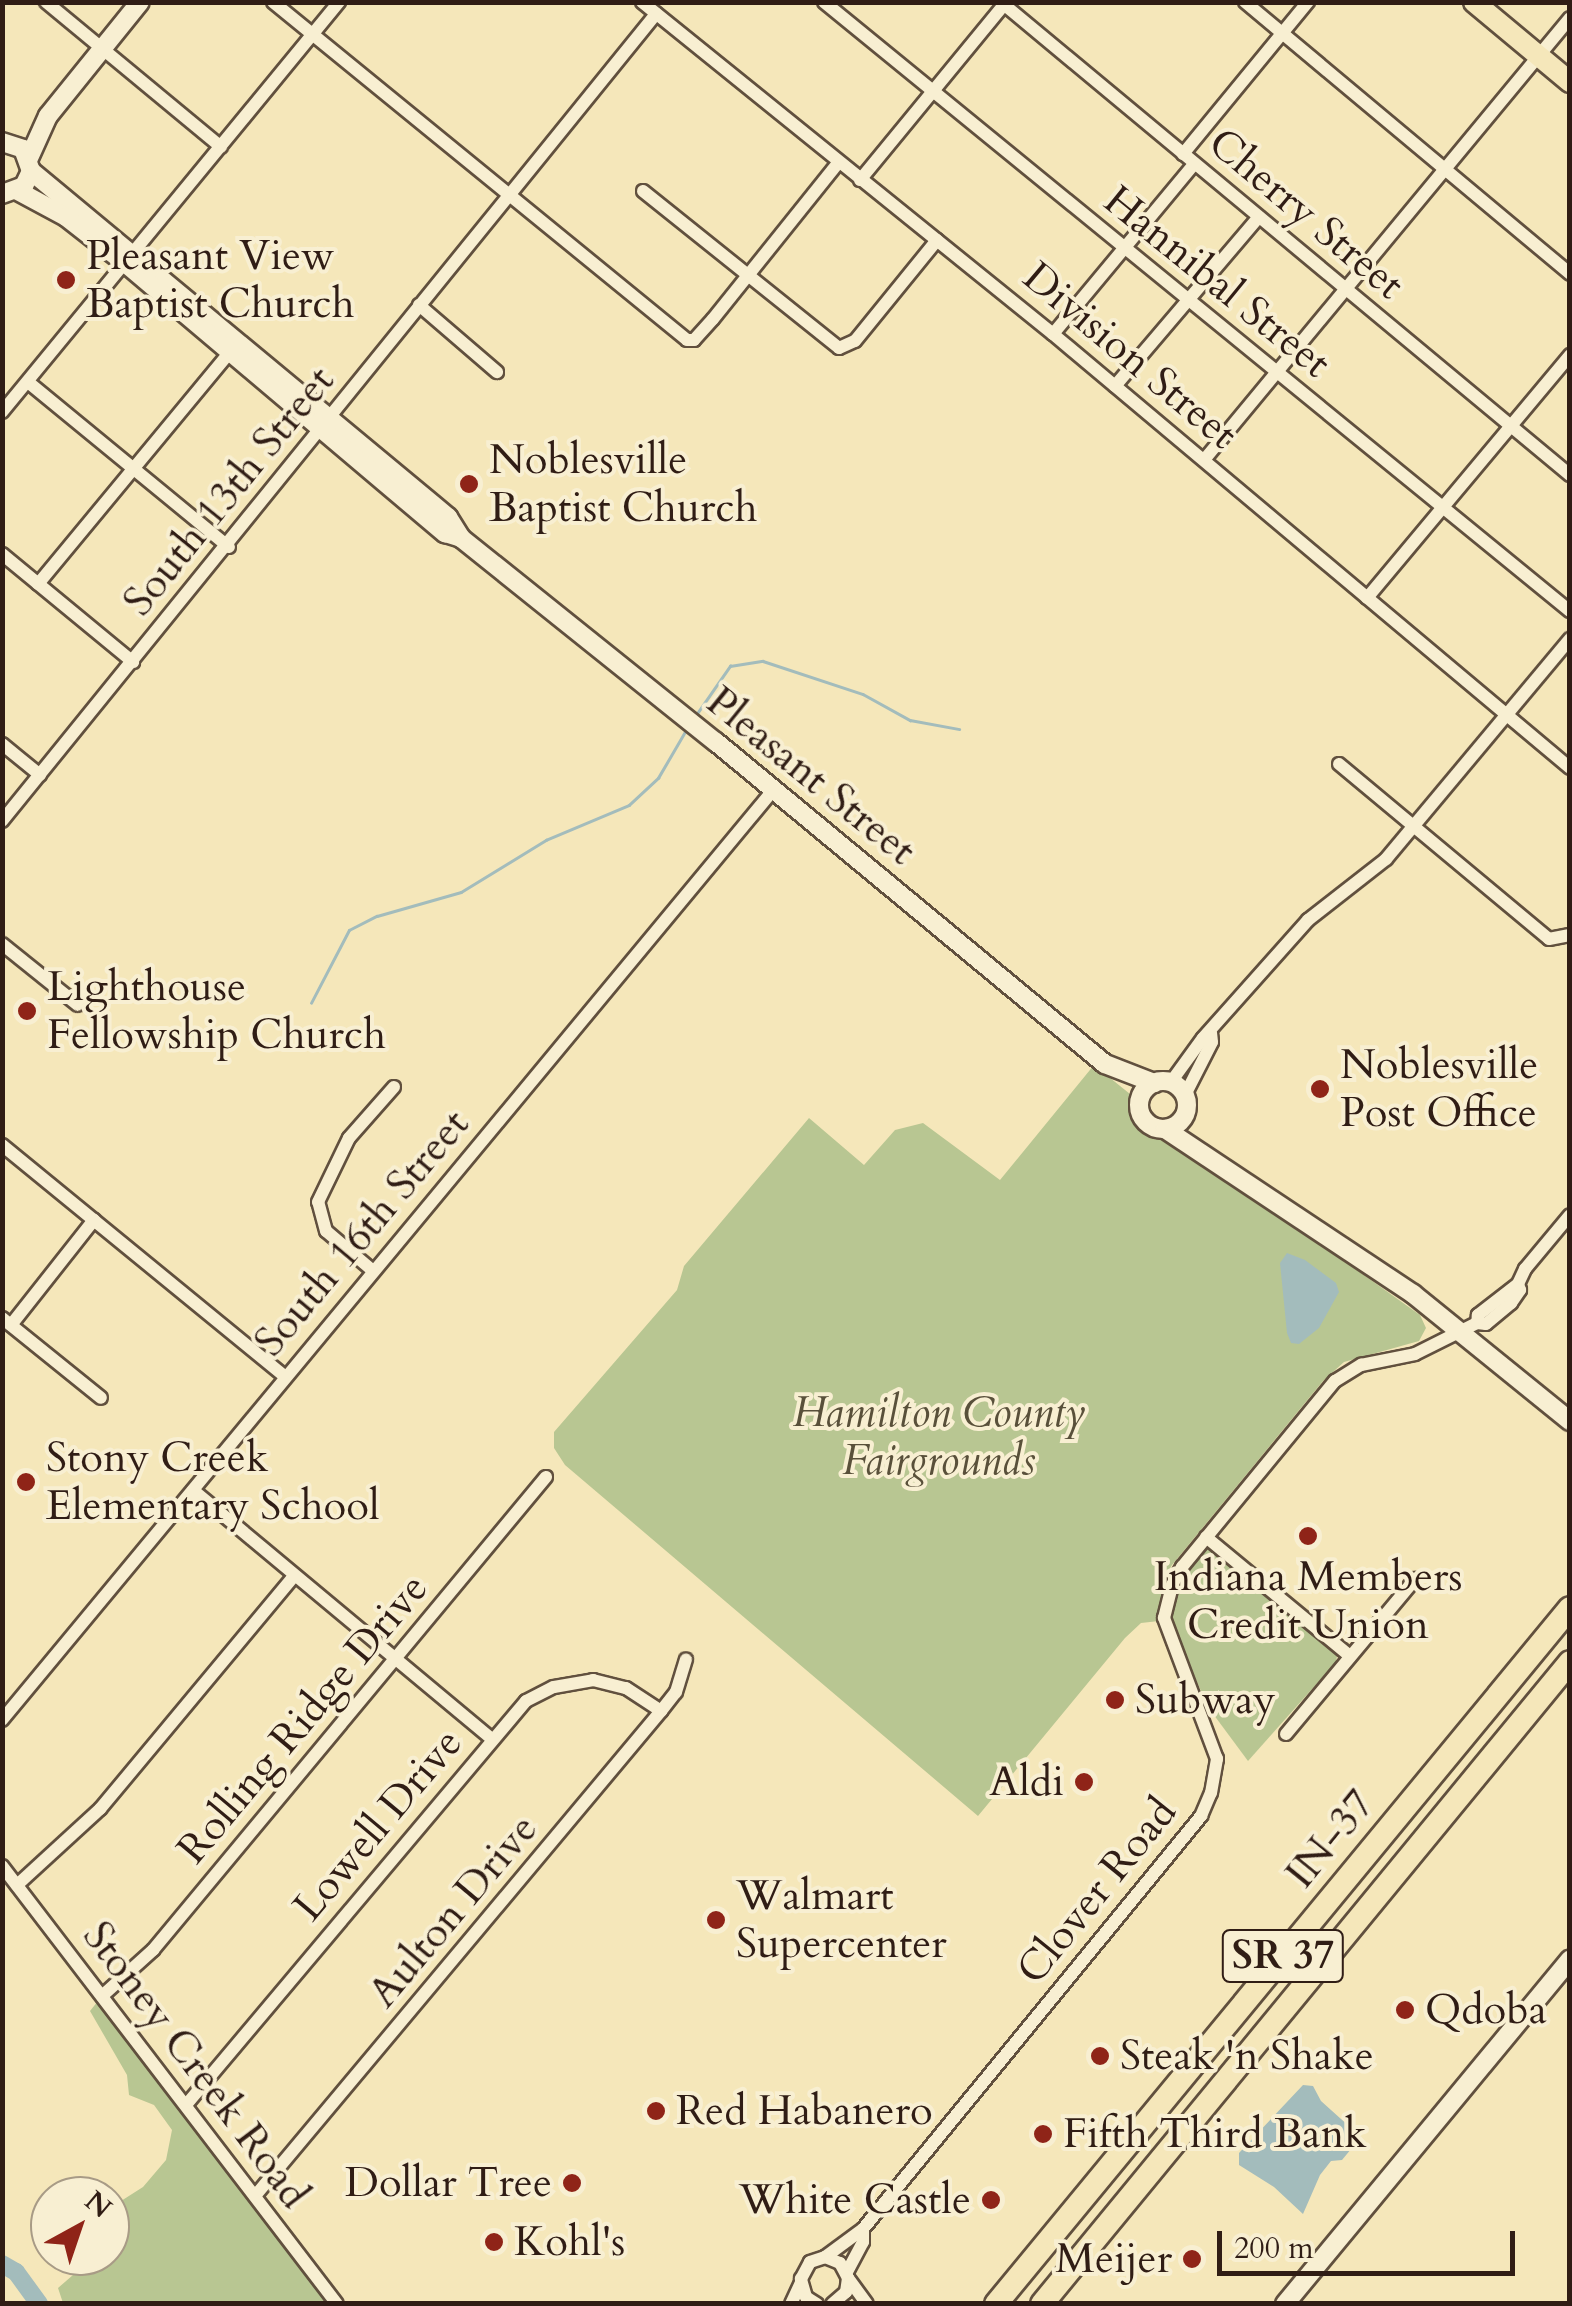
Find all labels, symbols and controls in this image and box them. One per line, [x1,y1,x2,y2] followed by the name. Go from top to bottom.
[1198,118,1414,310] street label: Cherry Street
[1094,175,1340,389] street label: Hannibal Street
[86,231,354,330] place label: Pleasant View Baptist Church
[1013,252,1247,460] street label: Division Street
[55,269,77,291] marker: Pleasant View Baptist Church
[113,356,345,626] street label: South 13th Street
[489,435,757,534] place label: Noblesville Baptist Church
[458,473,480,495] marker: Noblesville Baptist Church
[696,676,926,876] street label: Pleasant Street
[47,962,386,1060] place label: Lighthouse Fellowship Church
[16,1000,38,1022] marker: Lighthouse Fellowship Church
[1340,1040,1538,1138] place label: Noblesville Post Office
[1309,1078,1331,1100] marker: Noblesville Post Office
[244,1100,480,1366] street label: South 16th Street
[793,1388,1085,1486] park label: Hamilton County Fairgrounds
[46,1433,380,1532] place label: Stony Creek Elementary School
[15,1471,37,1493] marker: Stony Creek Elementary School
[1297,1525,1319,1547] marker: Indiana Members Credit Union
[1154,1552,1462,1650] place label: Indiana Members Credit Union
[167,1564,439,1874] street label: Rolling Ridge Drive
[1135,1675,1276,1725] place label: Subway
[1104,1689,1126,1711] marker: Subway
[283,1719,473,1931] street label: Lowell Drive
[989,1757,1064,1807] place label: Aldi
[1073,1771,1095,1793] marker: Aldi
[1275,1780,1385,1898] street label: IN-37
[1007,1788,1187,1994] street label: Clover Road
[358,1804,548,2018] street label: Aulton Drive
[736,1871,947,1970] place label: Walmart Supercenter
[705,1909,727,1931] marker: Walmart Supercenter
[72,1912,320,2218] street label: Stoney Creek Road
[1220,1921,1346,1991] road number: SR 37
[1425,1985,1547,2035] place label: Qdoba
[1394,1999,1416,2021] marker: Qdoba
[1120,2031,1374,2081] place label: Steak 'n Shake
[1089,2045,1111,2067] marker: Steak 'n Shake
[676,2086,933,2136] place label: Red Habanero
[645,2100,667,2122] marker: Red Habanero
[1063,2109,1367,2159] place label: Fifth Third Bank
[1032,2123,1054,2145] marker: Fifth Third Bank
[345,2158,552,2208] place label: Dollar Tree
[561,2172,583,2194] marker: Dollar Tree
[739,2175,971,2225] place label: White Castle
[30,2176,130,2276] north arrow
[76,2182,120,2227] text: N
[980,2189,1002,2211] marker: White Castle
[1222,2211,1520,2273] scale bar
[514,2217,625,2267] place label: Kohl's
[1234,2228,1314,2269] text: 200 m
[483,2231,505,2253] marker: Kohl's
[1055,2234,1172,2284] place label: Meijer
[1181,2248,1203,2270] marker: Meijer

